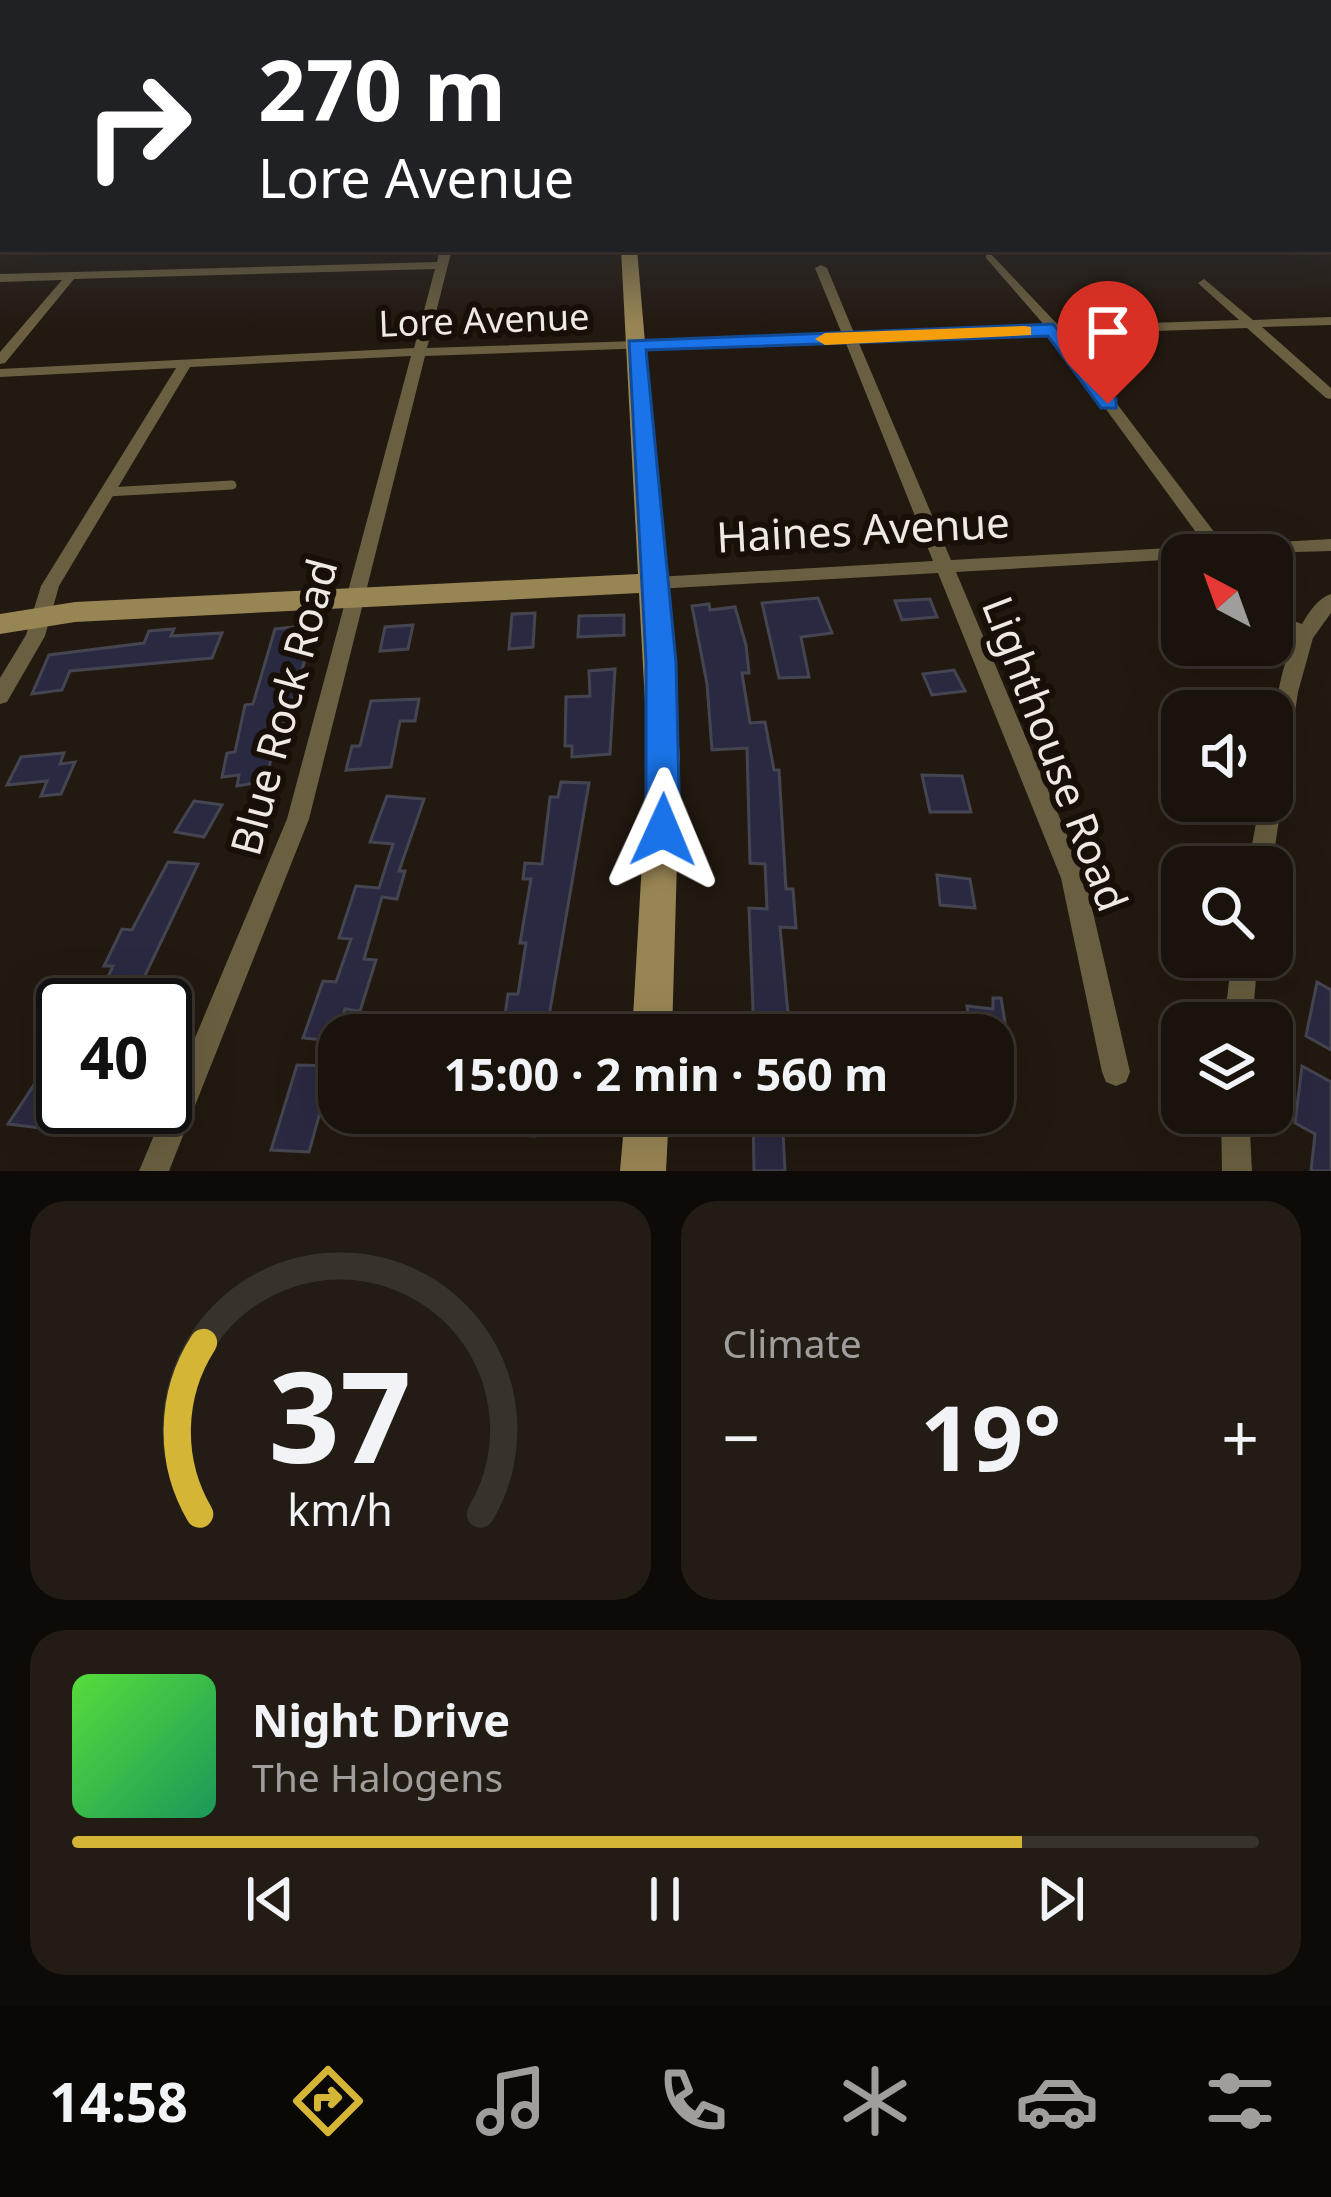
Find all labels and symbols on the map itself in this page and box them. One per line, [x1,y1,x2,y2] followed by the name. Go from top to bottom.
[1057,281,1159,404] pin
[378,291,590,348] street label: Lore Avenue
[715,492,1011,565] street label: Haines Avenue
[1161,534,1293,666] north arrow
[216,552,350,861] street label: Blue Rock Road
[970,588,1143,919] street label: Lighthouse Road
[600,767,726,893] position arrow
[36,978,192,1134] speed limit sign: 40

